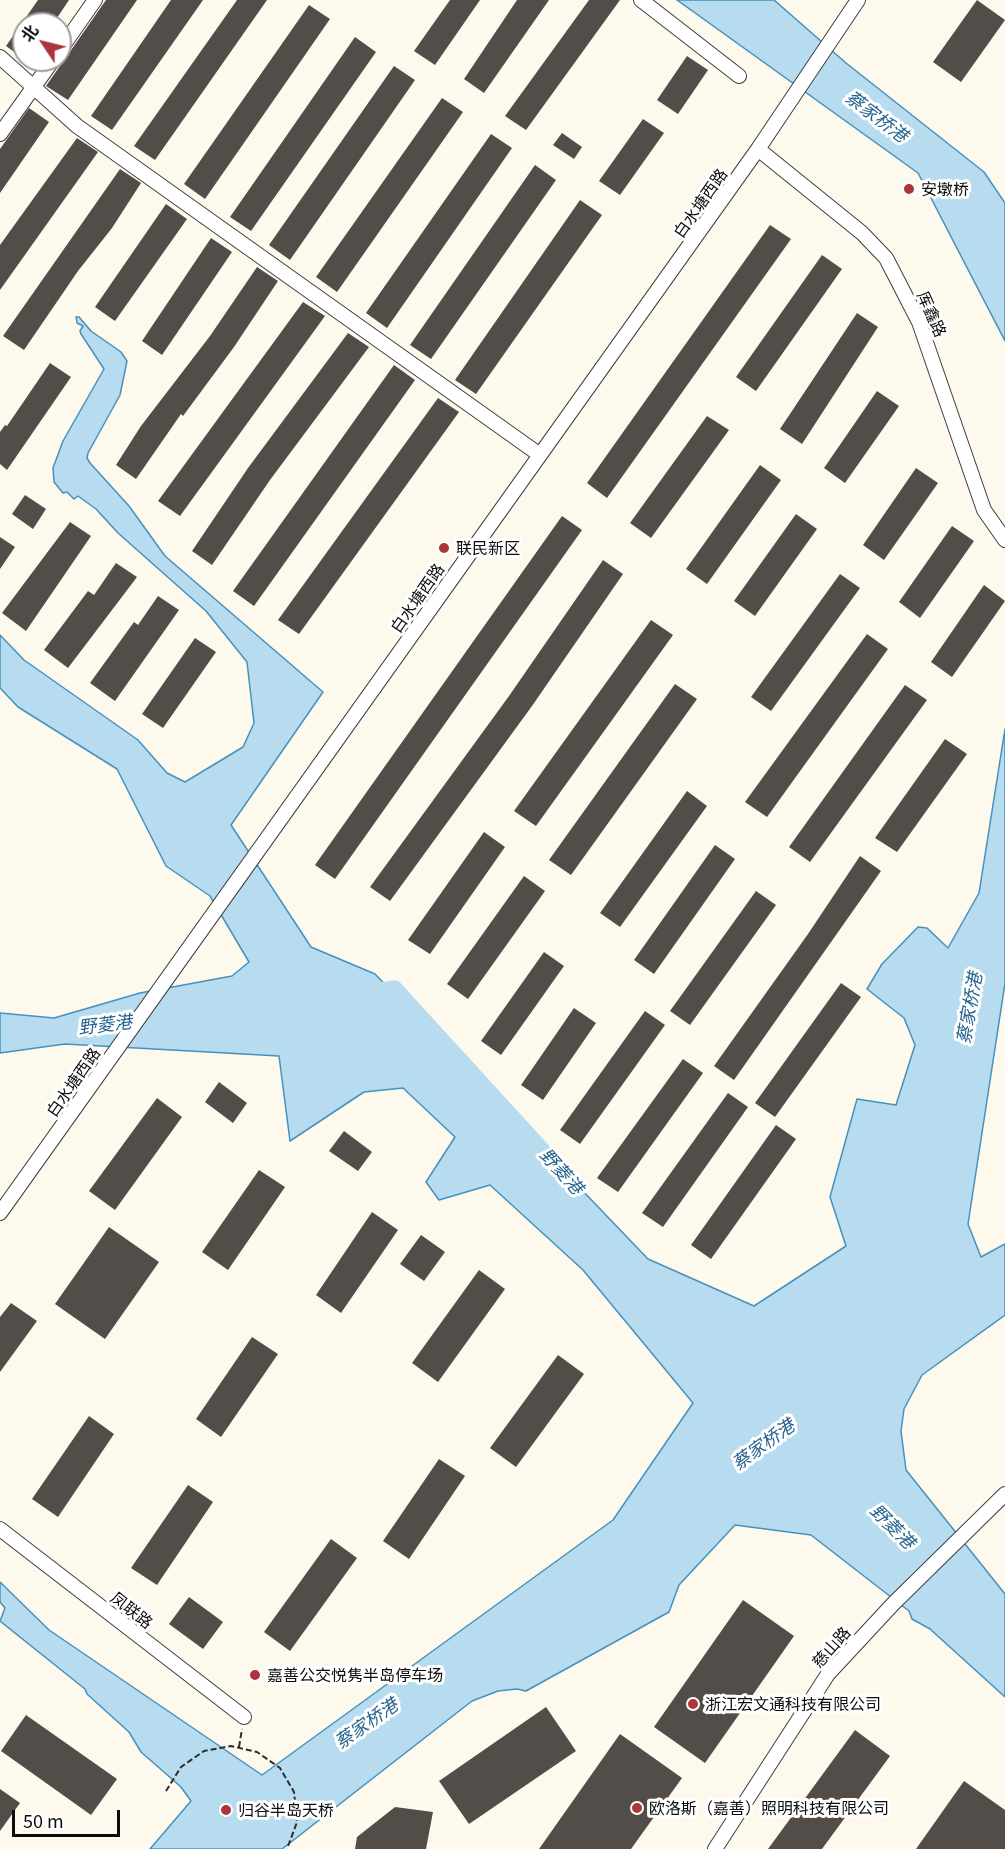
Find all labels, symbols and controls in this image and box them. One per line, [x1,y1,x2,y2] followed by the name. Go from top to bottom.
[12,12,72,72] north arrow
[14,19,43,46] text: 北
[842,86,912,146] water label: 蔡家桥港
[669,165,731,241] street label: 白水塘西路
[921,179,969,199] place label: 安墩桥
[902,182,916,196] marker: 安墩桥
[913,288,951,340] street label: 厍鑫路
[456,538,520,558] place label: 联民新区
[437,541,451,555] marker: 联民新区
[386,560,448,636] street label: 白水塘西路
[952,971,986,1045] water label: 蔡家桥港
[77,1010,133,1038] water label: 野菱港
[42,1044,104,1120] street label: 白水塘西路
[536,1144,588,1198] water label: 野菱港
[728,1414,798,1474] water label: 蔡家桥港
[866,1499,920,1553] water label: 野菱港
[107,1588,157,1632] street label: 凤联路
[808,1623,854,1671] street label: 慈山路
[267,1665,443,1685] place label: 嘉善公交悦隽半岛停车场
[248,1668,262,1682] marker: 嘉善公交悦隽半岛停车场
[330,1694,402,1752] water label: 蔡家桥港
[705,1694,881,1714] place label: 浙江宏文通科技有限公司
[686,1697,700,1711] marker: 浙江宏文通科技有限公司
[15,1798,123,1836] scale bar
[649,1798,889,1818] place label: 欧洛斯（嘉善）照明科技有限公司
[238,1800,334,1820] place label: 归谷半岛天桥
[630,1801,644,1815] marker: 欧洛斯（嘉善）照明科技有限公司
[219,1803,233,1817] marker: 归谷半岛天桥
[23,1807,64,1833] text: 50 m

